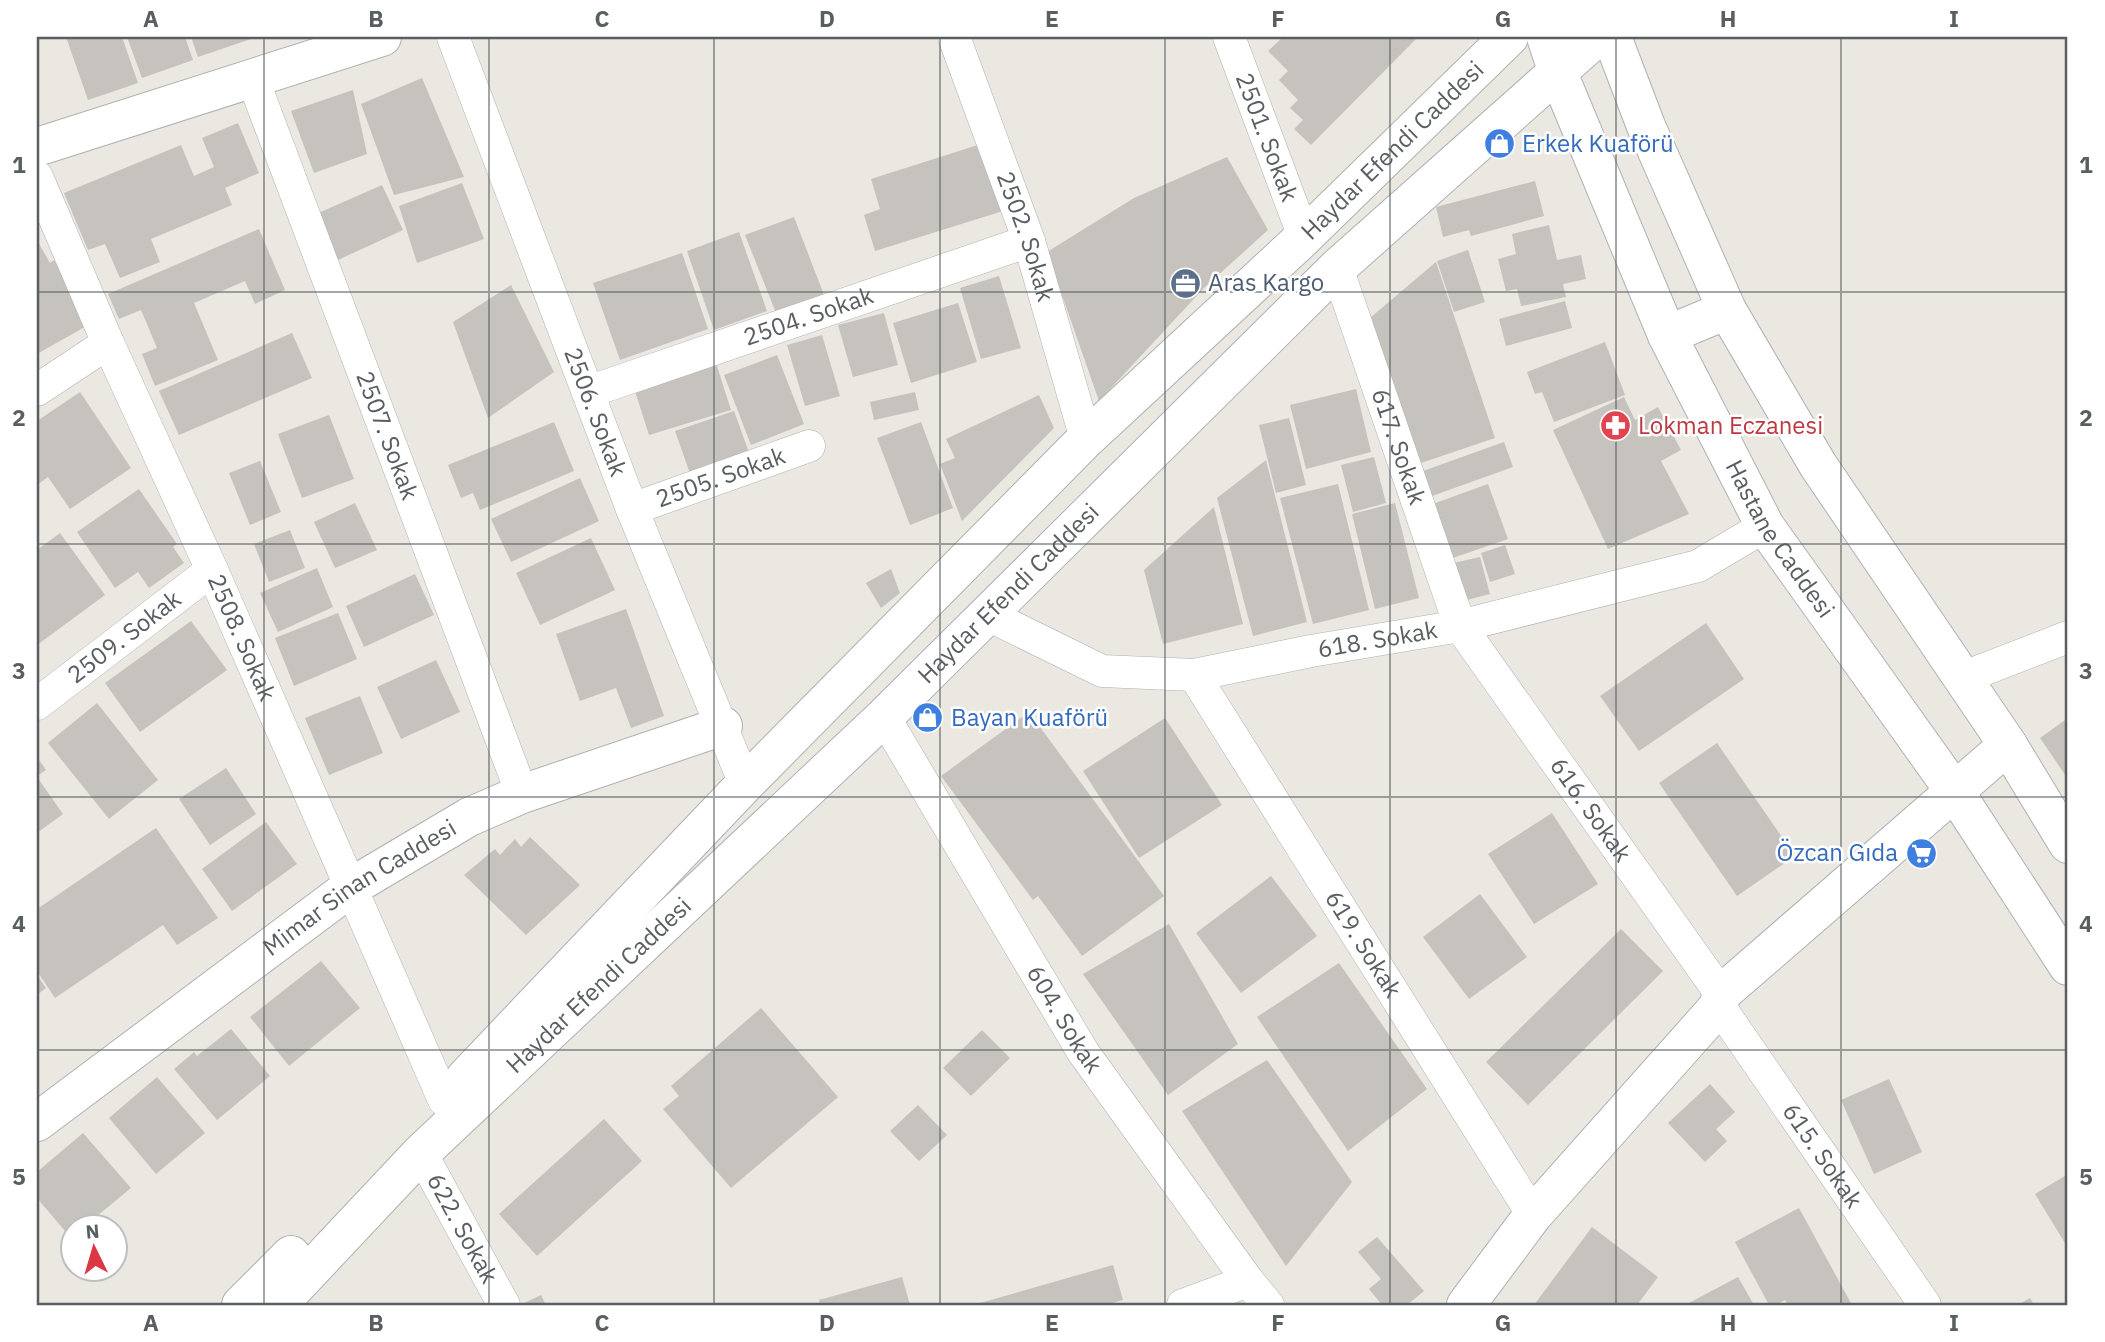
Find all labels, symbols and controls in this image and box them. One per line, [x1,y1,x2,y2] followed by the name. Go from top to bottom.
[143,3,159,33] text: A
[368,3,384,33] text: B
[595,3,610,33] text: C
[819,3,835,33] text: D
[1045,3,1059,33] text: E
[1271,3,1285,33] text: F
[1495,3,1511,33] text: G
[1720,3,1736,33] text: H
[1949,3,1959,33] text: I
[1294,53,1490,246] street label: Haydar Efendi Caddesi
[1229,68,1306,206] street label: 2501. Sokak
[1482,127,1516,161] shop icon: Erkek Kuaförü
[1522,127,1674,159] place label: Erkek Kuaförü
[12,149,26,179] text: 1
[2079,149,2093,179] text: 1
[990,167,1063,305] street label: 2502. Sokak
[1168,266,1202,300] office icon: Aras Kargo
[1208,266,1324,298] place label: Aras Kargo
[739,278,878,353] street label: 2504. Sokak
[557,343,635,481] street label: 2506. Sokak
[349,366,427,504] street label: 2507. Sokak
[1365,384,1434,509] street label: 617. Sokak
[12,402,26,432] text: 2
[2079,402,2093,432] text: 2
[1598,409,1632,443] pharmacy icon: Lokman Eczanesi
[1638,409,1823,441] place label: Lokman Eczanesi
[651,439,790,514] street label: 2505. Sokak
[1719,454,1842,624] street label: Hastane Caddesi
[910,496,1106,690] street label: Haydar Efendi Caddesi
[201,569,284,706] street label: 2508. Sokak
[60,582,187,690] street label: 2509. Sokak
[1315,613,1440,665] street label: 618. Sokak
[12,655,26,685] text: 3
[2079,655,2093,685] text: 3
[911,701,945,735] shop icon: Bayan Kuaförü
[951,701,1108,733] place label: Bayan Kuaförü
[1543,751,1639,868] street label: 616. Sokak
[256,811,462,963] street label: Mimar Sinan Caddesi
[1777,836,1898,868] place label: Özcan Gıda
[1904,836,1938,870] supermarket icon: Özcan Gıda
[1318,884,1410,1004] street label: 619. Sokak
[499,890,698,1080] street label: Haydar Efendi Caddesi
[12,908,26,938] text: 4
[2079,908,2093,938] text: 4
[1020,959,1110,1080] street label: 604. Sokak
[1776,1096,1871,1214] street label: 615. Sokak
[12,1161,26,1191] text: 5
[2079,1161,2093,1191] text: 5
[420,1167,506,1289] street label: 622. Sokak
[60,1212,130,1282] north arrow
[85,1219,100,1244] text: N
[143,1307,159,1337] text: A
[368,1307,384,1337] text: B
[595,1307,610,1337] text: C
[819,1307,835,1337] text: D
[1045,1307,1059,1337] text: E
[1271,1307,1285,1337] text: F
[1495,1307,1511,1337] text: G
[1720,1307,1736,1337] text: H
[1949,1307,1959,1337] text: I

